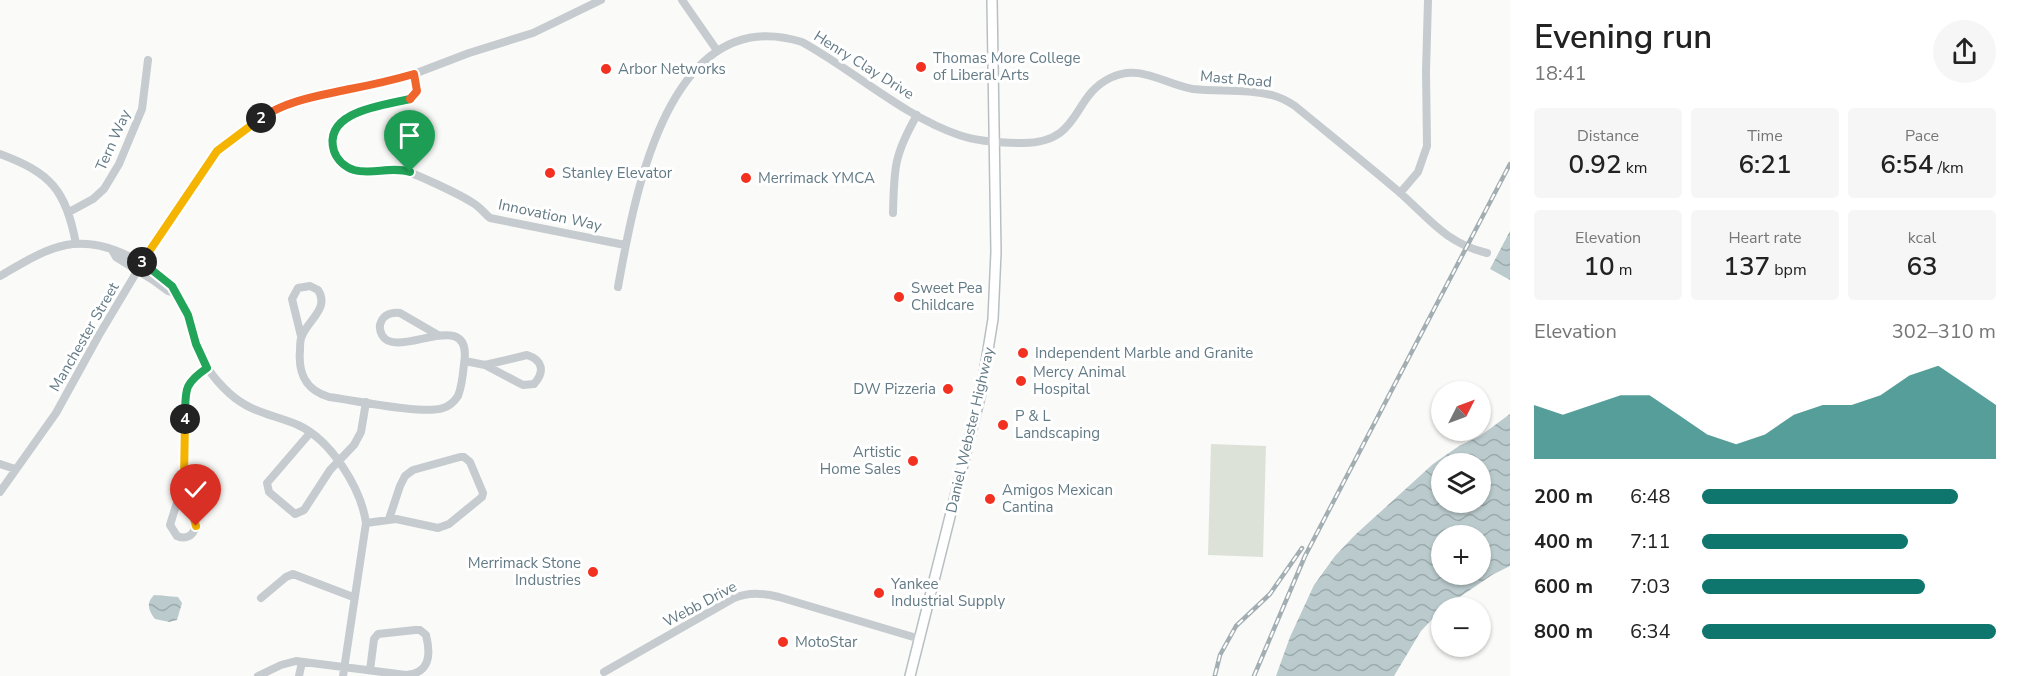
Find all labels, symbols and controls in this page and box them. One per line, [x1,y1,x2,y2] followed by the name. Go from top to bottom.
[1534,15,1712,60] text: Evening run
[1933,20,1996,83] button: share
[810,26,918,104] street label: Henry Clay Drive
[933,48,1081,85] place label: Thomas More College of Liberal Arts
[618,59,726,79] place label: Arbor Networks
[914,60,928,74] marker: Thomas More College of Liberal Arts
[1534,60,1587,87] text: 18:41
[599,62,613,76] marker: Arbor Networks
[1199,66,1273,92] street label: Mast Road
[246,103,276,133] pin: 2
[91,106,135,174] street label: Tern Way
[256,107,266,129] text: 2
[384,110,435,172] pin
[393,119,426,152] icon: arrive
[1577,125,1639,147] text: Distance
[1747,125,1783,147] text: Time
[1905,125,1939,147] text: Pace
[1569,147,1622,182] text: 0.92
[1739,147,1791,182] text: 6:21
[1880,147,1933,182] text: 6:54
[1622,157,1647,179] text: km
[1933,157,1964,179] text: /km
[562,163,673,183] place label: Stanley Elevator
[543,166,557,180] marker: Stanley Elevator
[758,168,875,188] place label: Merrimack YMCA
[739,171,753,185] marker: Merrimack YMCA
[496,194,604,236] street label: Innovation Way
[1575,227,1641,249] text: Elevation
[1728,227,1802,249] text: Heart rate
[1908,227,1936,249] text: kcal
[127,247,157,277] pin: 3
[1583,249,1615,284] text: 10
[1723,249,1770,284] text: 137
[1906,249,1938,284] text: 63
[137,251,147,273] text: 3
[1615,259,1633,281] text: m
[1770,259,1807,281] text: bpm
[45,278,124,395] street label: Manchester Street
[911,278,983,315] place label: Sweet Pea Childcare
[892,290,906,304] marker: Sweet Pea Childcare
[1534,318,1617,345] text: Elevation
[1892,318,1996,345] text: 302–310 m
[1035,343,1253,363] place label: Independent Marble and Granite
[941,345,999,515] street label: Daniel Webster Highway
[1016,346,1030,360] marker: Independent Marble and Granite
[1033,362,1126,399] place label: Mercy Animal Hospital
[1014,374,1028,388] marker: Mercy Animal Hospital
[853,379,936,399] place label: DW Pizzeria
[1431,381,1491,441] north arrow
[1431,381,1491,657] map controls
[941,382,955,396] marker: DW Pizzeria
[170,404,200,434] pin: 4
[1015,406,1100,443] place label: P & L Landscaping
[180,408,190,430] text: 4
[996,418,1010,432] marker: P & L Landscaping
[820,442,901,479] place label: Artistic Home Sales
[1431,453,1491,513] button: layers
[906,454,920,468] marker: Artistic Home Sales
[170,464,221,526] pin
[179,473,212,506] icon: check
[1002,480,1113,517] place label: Amigos Mexican Cantina
[1534,483,1593,510] text: 200 m
[1630,483,1671,510] text: 6:48
[983,492,997,506] marker: Amigos Mexican Cantina
[1431,525,1491,585] button: +
[1534,528,1593,555] text: 400 m
[1630,528,1671,555] text: 7:11
[468,553,581,590] place label: Merrimack Stone Industries
[586,565,600,579] marker: Merrimack Stone Industries
[1534,573,1593,600] text: 600 m
[1630,573,1671,600] text: 7:03
[890,574,1005,611] place label: Yankee Industrial Supply
[660,576,740,632] street label: Webb Drive
[872,586,886,600] marker: Yankee Industrial Supply
[1431,597,1491,657] button: −
[1534,618,1593,645] text: 800 m
[1630,618,1671,645] text: 6:34
[795,632,858,652] place label: MotoStar
[776,635,790,649] marker: MotoStar

